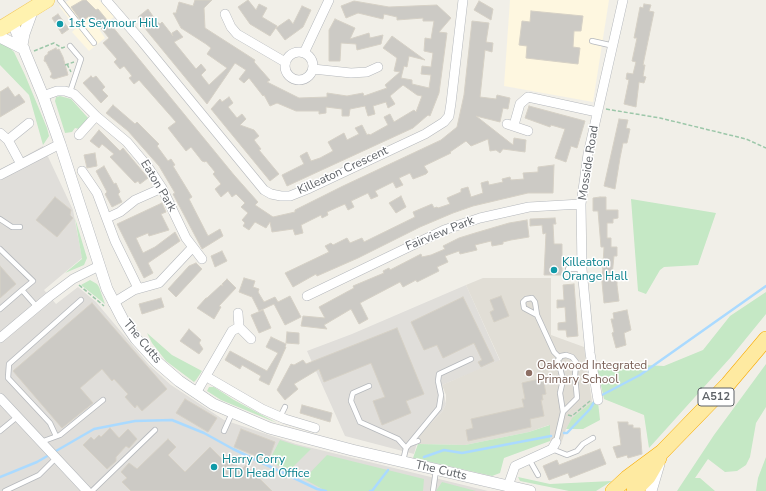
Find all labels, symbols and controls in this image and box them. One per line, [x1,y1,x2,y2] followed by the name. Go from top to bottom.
[68,17,158,31] place label: 1st Seymour Hill
[55,19,65,29] marker: 1st Seymour Hill
[576,125,602,201] street label: Mosside Road
[296,144,390,198] street label: Killeaton Crescent
[137,157,179,215] street label: Eaton Park
[404,214,476,254] street label: Fairview Park
[562,256,628,284] place label: Killeaton Orange Hall
[549,265,559,275] marker: Killeaton Orange Hall
[120,317,164,367] street label: The Cutts
[537,359,647,387] place label: Oakwood Integrated Primary School
[524,368,534,378] marker: Oakwood Integrated Primary School
[698,388,734,406] road number: A512
[222,453,310,481] place label: Harry Corry LTD Head Office
[414,458,468,484] street label: The Cutts
[209,462,219,472] marker: Harry Corry LTD Head Office

